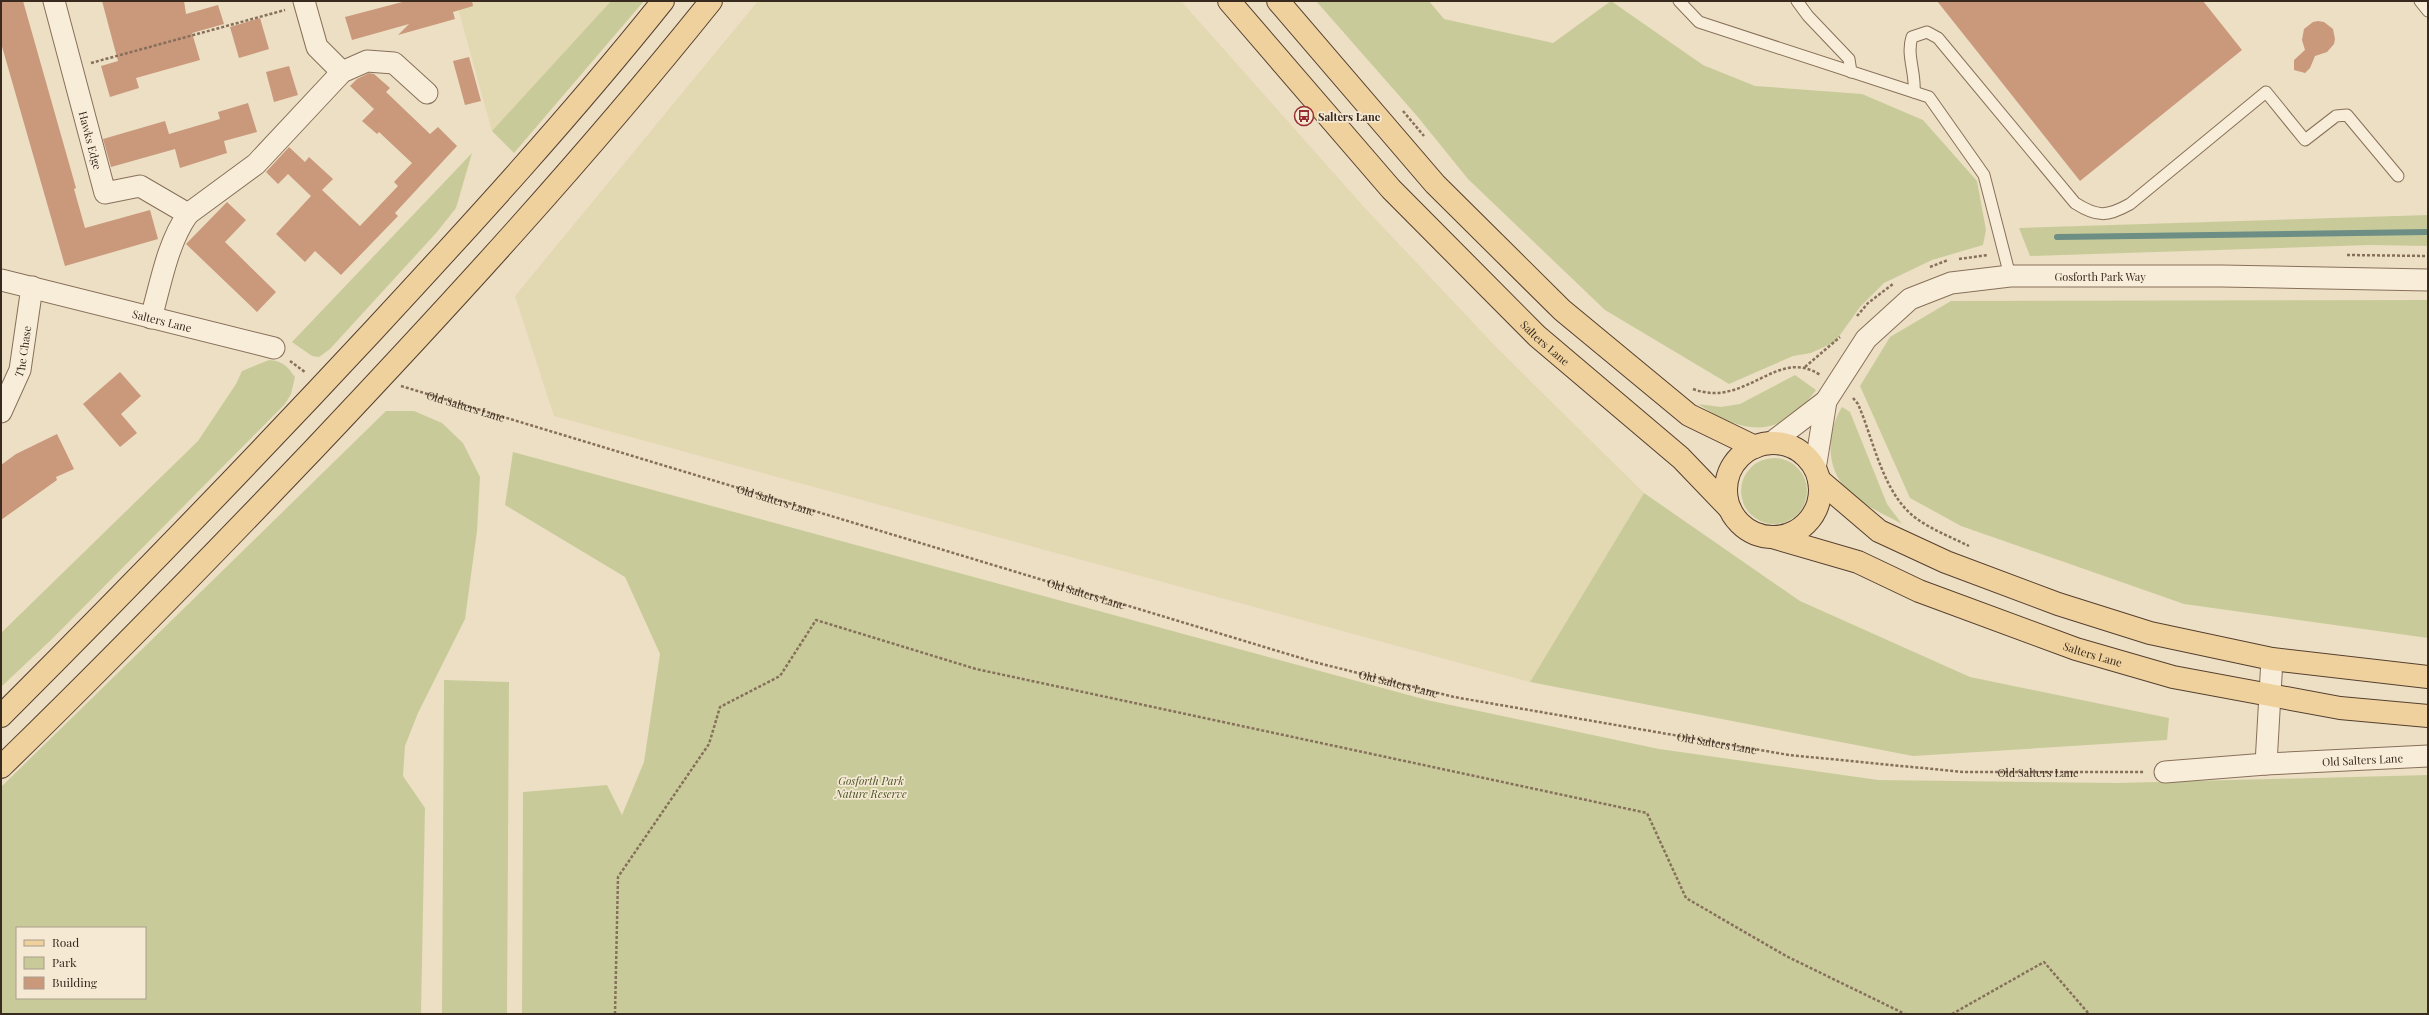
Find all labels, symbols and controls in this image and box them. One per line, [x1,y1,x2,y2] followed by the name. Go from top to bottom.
[1293,105,1315,127] bus stop icon: Salters Lane
[76,109,106,172] street label: Hawks Edge
[1318,109,1381,124] place label: Salters Lane
[2054,269,2146,284] street label: Gosforth Park Way
[131,306,194,335] street label: Salters Lane
[1518,317,1573,369] street label: Salters Lane
[10,324,34,379] street label: The Chase
[425,387,507,425] street label: Old Salters Lane
[735,481,818,518] street label: Old Salters Lane
[1045,574,1128,612] street label: Old Salters Lane
[2061,638,2125,670] street label: Salters Lane
[1357,666,1440,700] street label: Old Salters Lane
[1676,728,1759,757] street label: Old Salters Lane
[2322,750,2404,769] street label: Old Salters Lane
[1998,765,2079,780] street label: Old Salters Lane
[834,773,907,801] park label: Gosforth Park Nature Reserve
[16,927,146,999] legend
[52,934,79,950] text: Road
[52,954,77,970] text: Park
[52,974,98,990] text: Building

